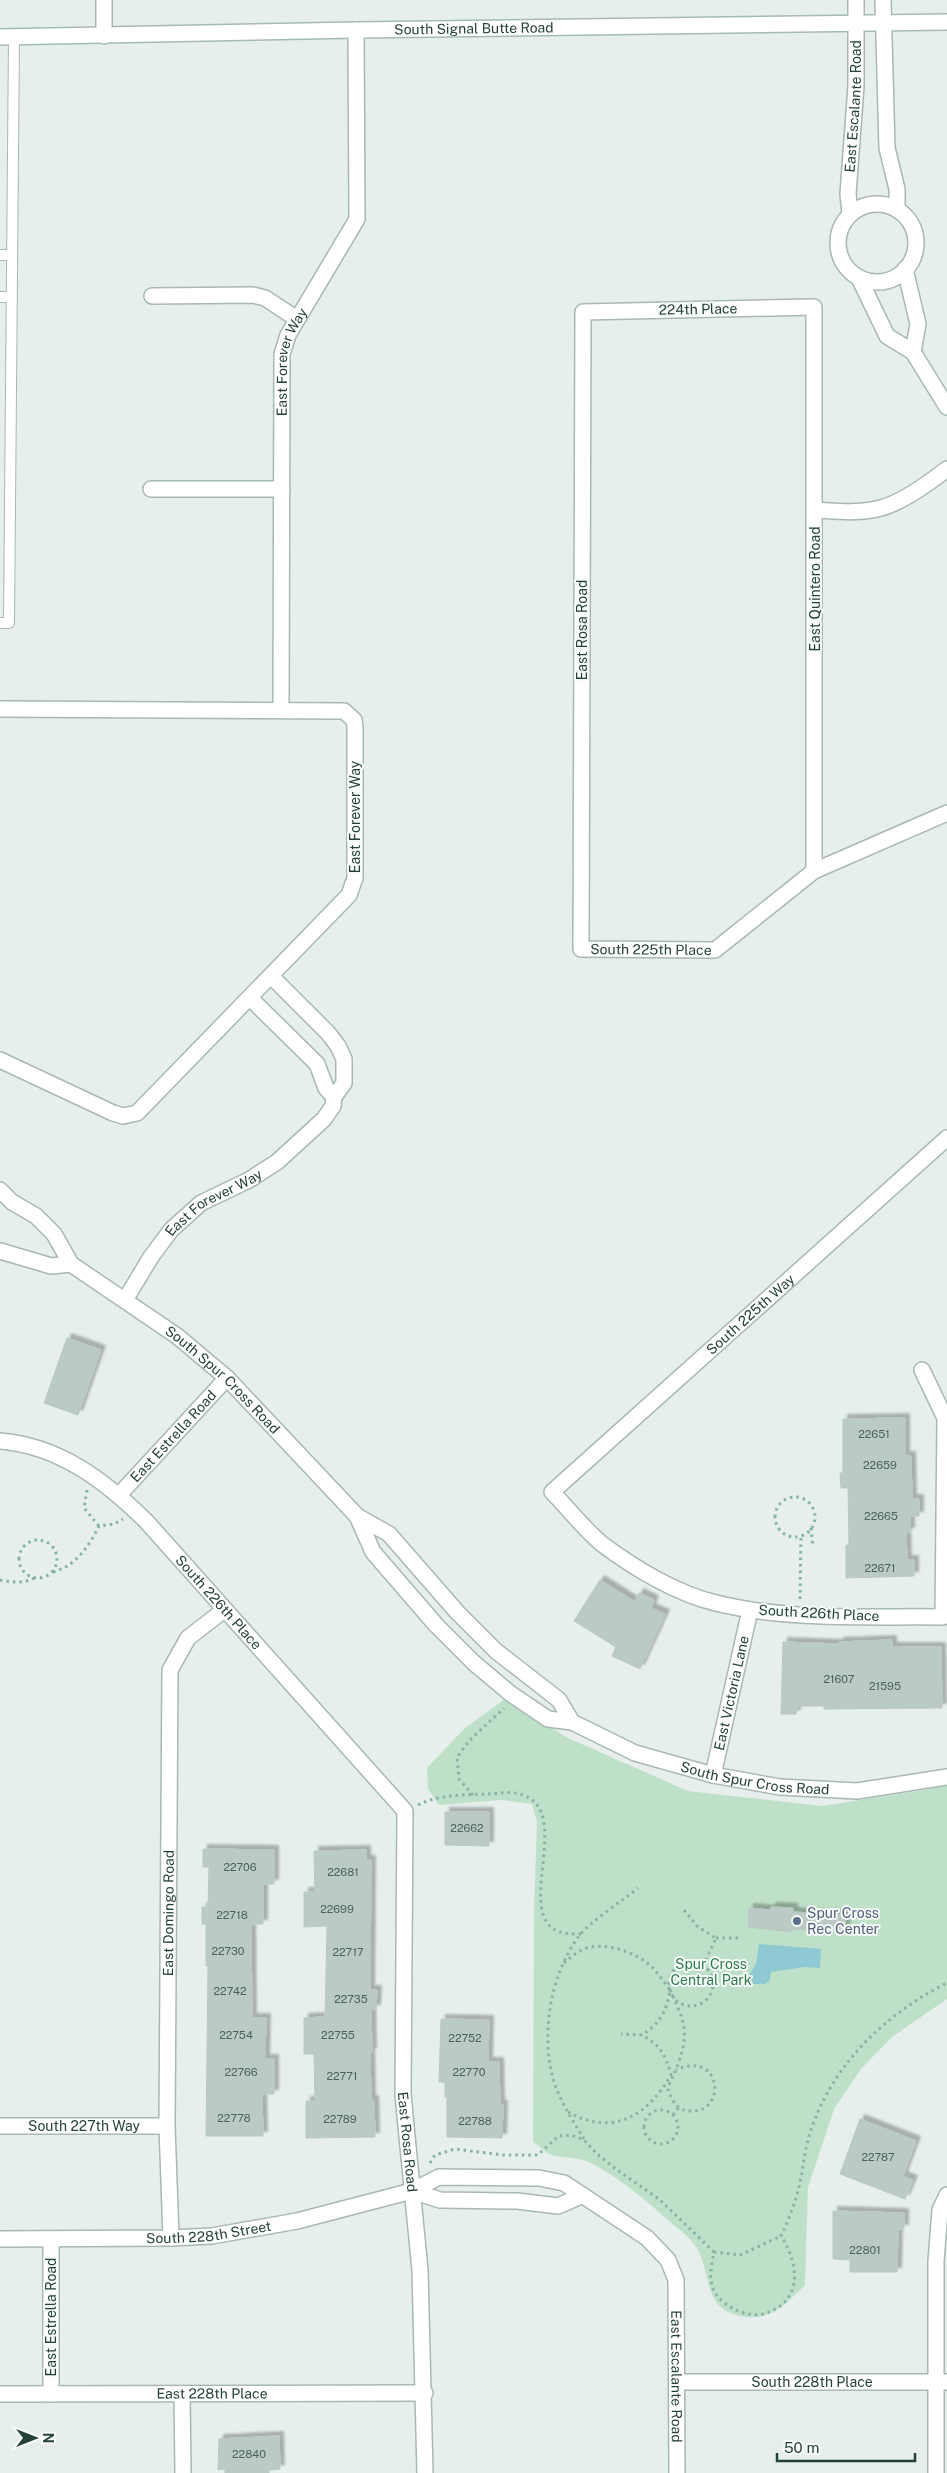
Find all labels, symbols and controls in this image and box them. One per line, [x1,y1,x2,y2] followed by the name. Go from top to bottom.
[394,19,554,37] street label: South Signal Butte Road
[842,40,864,173] street label: East Escalante Road
[658,300,738,318] street label: 224th Place
[274,304,311,416] street label: East Forever Way
[807,527,823,652] street label: East Quintero Road
[574,580,590,680] street label: East Rosa Road
[347,760,363,873] street label: East Forever Way
[590,941,712,958] street label: South 225th Place
[162,1166,265,1239] street label: East Forever Way
[703,1270,798,1358] street label: South 225th Way
[162,1323,283,1437] street label: South Spur Cross Road
[127,1387,219,1485] street label: East Estrella Road
[858,1428,890,1440] house number: 22651
[863,1459,897,1471] house number: 22659
[864,1510,898,1522] house number: 22665
[172,1552,265,1653] street label: South 226th Place
[864,1562,896,1574] house number: 22671
[758,1602,880,1624] street label: South 226th Place
[711,1634,752,1752] street label: East Victoria Lane
[824,1673,855,1685] house number: 21607
[869,1680,901,1692] house number: 21595
[679,1758,830,1798] street label: South Spur Cross Road
[450,1822,484,1834] house number: 22662
[160,1850,177,1976] street label: East Domingo Road
[223,1861,257,1873] house number: 22706
[327,1866,359,1878] house number: 22681
[320,1903,354,1915] house number: 22699
[807,1905,879,1937] place label: Spur Cross Rec Center
[216,1909,248,1921] house number: 22718
[791,1915,803,1927] marker: Spur Cross Rec Center
[211,1945,245,1957] house number: 22730
[332,1946,364,1958] house number: 22717
[670,1956,752,1988] park label: Spur Cross Central Park
[214,1985,247,1997] house number: 22742
[334,1993,368,2005] house number: 22735
[219,2029,253,2041] house number: 22754
[321,2029,355,2041] house number: 22755
[448,2032,482,2044] house number: 22752
[224,2066,258,2078] house number: 22766
[453,2066,486,2078] house number: 22770
[326,2070,358,2082] house number: 22771
[395,2091,420,2193] street label: East Rosa Road
[217,2112,251,2124] house number: 22778
[323,2113,357,2125] house number: 22789
[458,2115,492,2127] house number: 22788
[28,2118,140,2134] street label: South 227th Way
[861,2151,895,2163] house number: 22787
[146,2218,272,2246] street label: South 228th Street
[849,2244,881,2256] house number: 22801
[43,2258,59,2376] street label: East Estrella Road
[668,2310,685,2443] street label: East Escalante Road
[751,2374,873,2390] street label: South 228th Place
[156,2385,268,2402] street label: East 228th Place
[10,2413,60,2463] north arrow
[777,2430,914,2462] scale bar
[40,2433,56,2443] text: N
[784,2439,819,2456] text: 50 m
[232,2448,266,2460] house number: 22840

